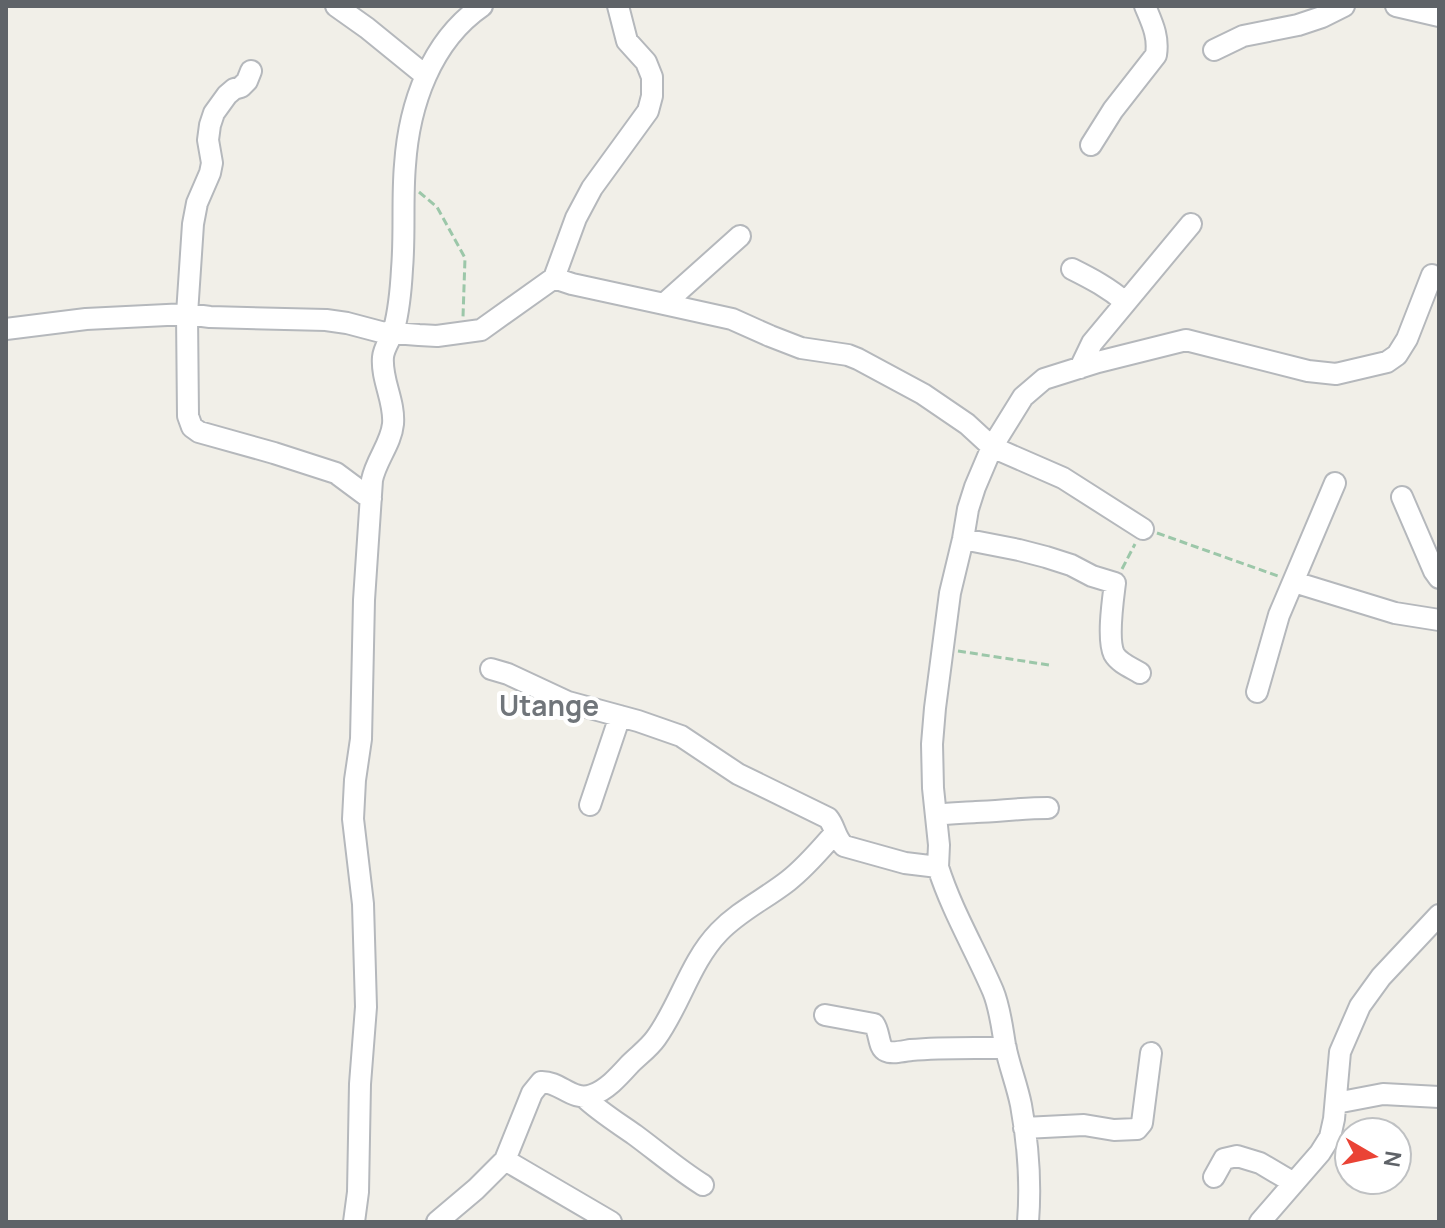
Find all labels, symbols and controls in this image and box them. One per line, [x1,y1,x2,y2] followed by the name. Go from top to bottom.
[499,686,599,724] district label: Utange
[1333,1116,1413,1196] north arrow
[1377,1149,1409,1169] text: N

